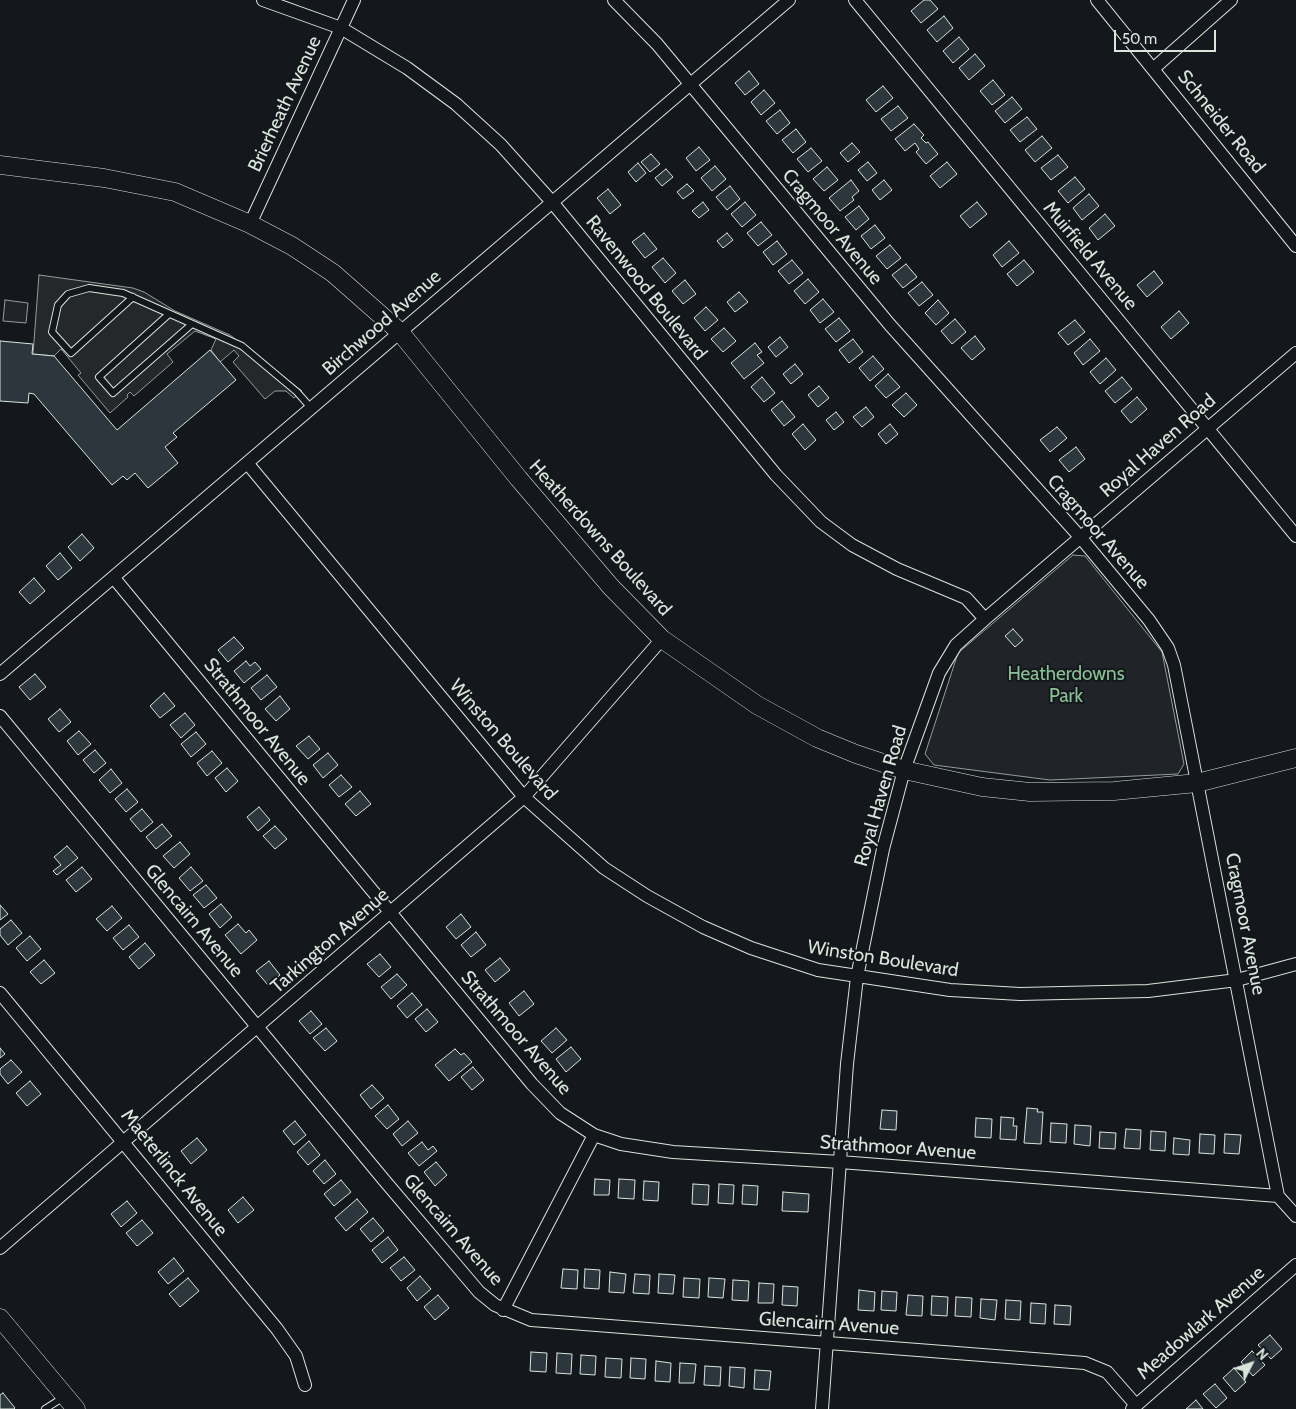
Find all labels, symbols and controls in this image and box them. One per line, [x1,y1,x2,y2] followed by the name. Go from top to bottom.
[1116,20,1218,52] scale bar
[1122,30,1157,48] text: 50 m
[244,32,326,176] street label: Brierheath Avenue
[1172,66,1270,178] street label: Schneider Road
[777,164,887,290] street label: Cragmoor Avenue
[1038,197,1142,315] street label: Muirfield Avenue
[581,211,711,365] street label: Ravenwood Boulevard
[318,265,446,381] street label: Birchwood Avenue
[1096,390,1220,502] street label: Royal Haven Road
[524,455,676,621] street label: Heatherdowns Boulevard
[1042,470,1154,594] street label: Cragmoor Avenue
[199,654,315,790] street label: Strathmoor Avenue
[1007,663,1125,707] park label: Heatherdowns Park
[444,675,562,805] street label: Winston Boulevard
[850,723,912,869] street label: Royal Haven Road
[1220,851,1270,997] street label: Cragmoor Avenue
[140,860,248,982] street label: Glencairn Avenue
[266,884,394,998] street label: Tarkington Avenue
[806,936,960,982] street label: Winston Boulevard
[456,966,576,1100] street label: Strathmoor Avenue
[116,1105,232,1241] street label: Maeterlinck Avenue
[819,1131,977,1165] street label: Strathmoor Avenue
[398,1170,508,1290] street label: Glencairn Avenue
[1133,1261,1269,1385] street label: Meadowlark Avenue
[758,1308,900,1340] street label: Glencairn Avenue
[1226,1339,1276,1389] north arrow
[1252,1345,1272,1364] text: N

